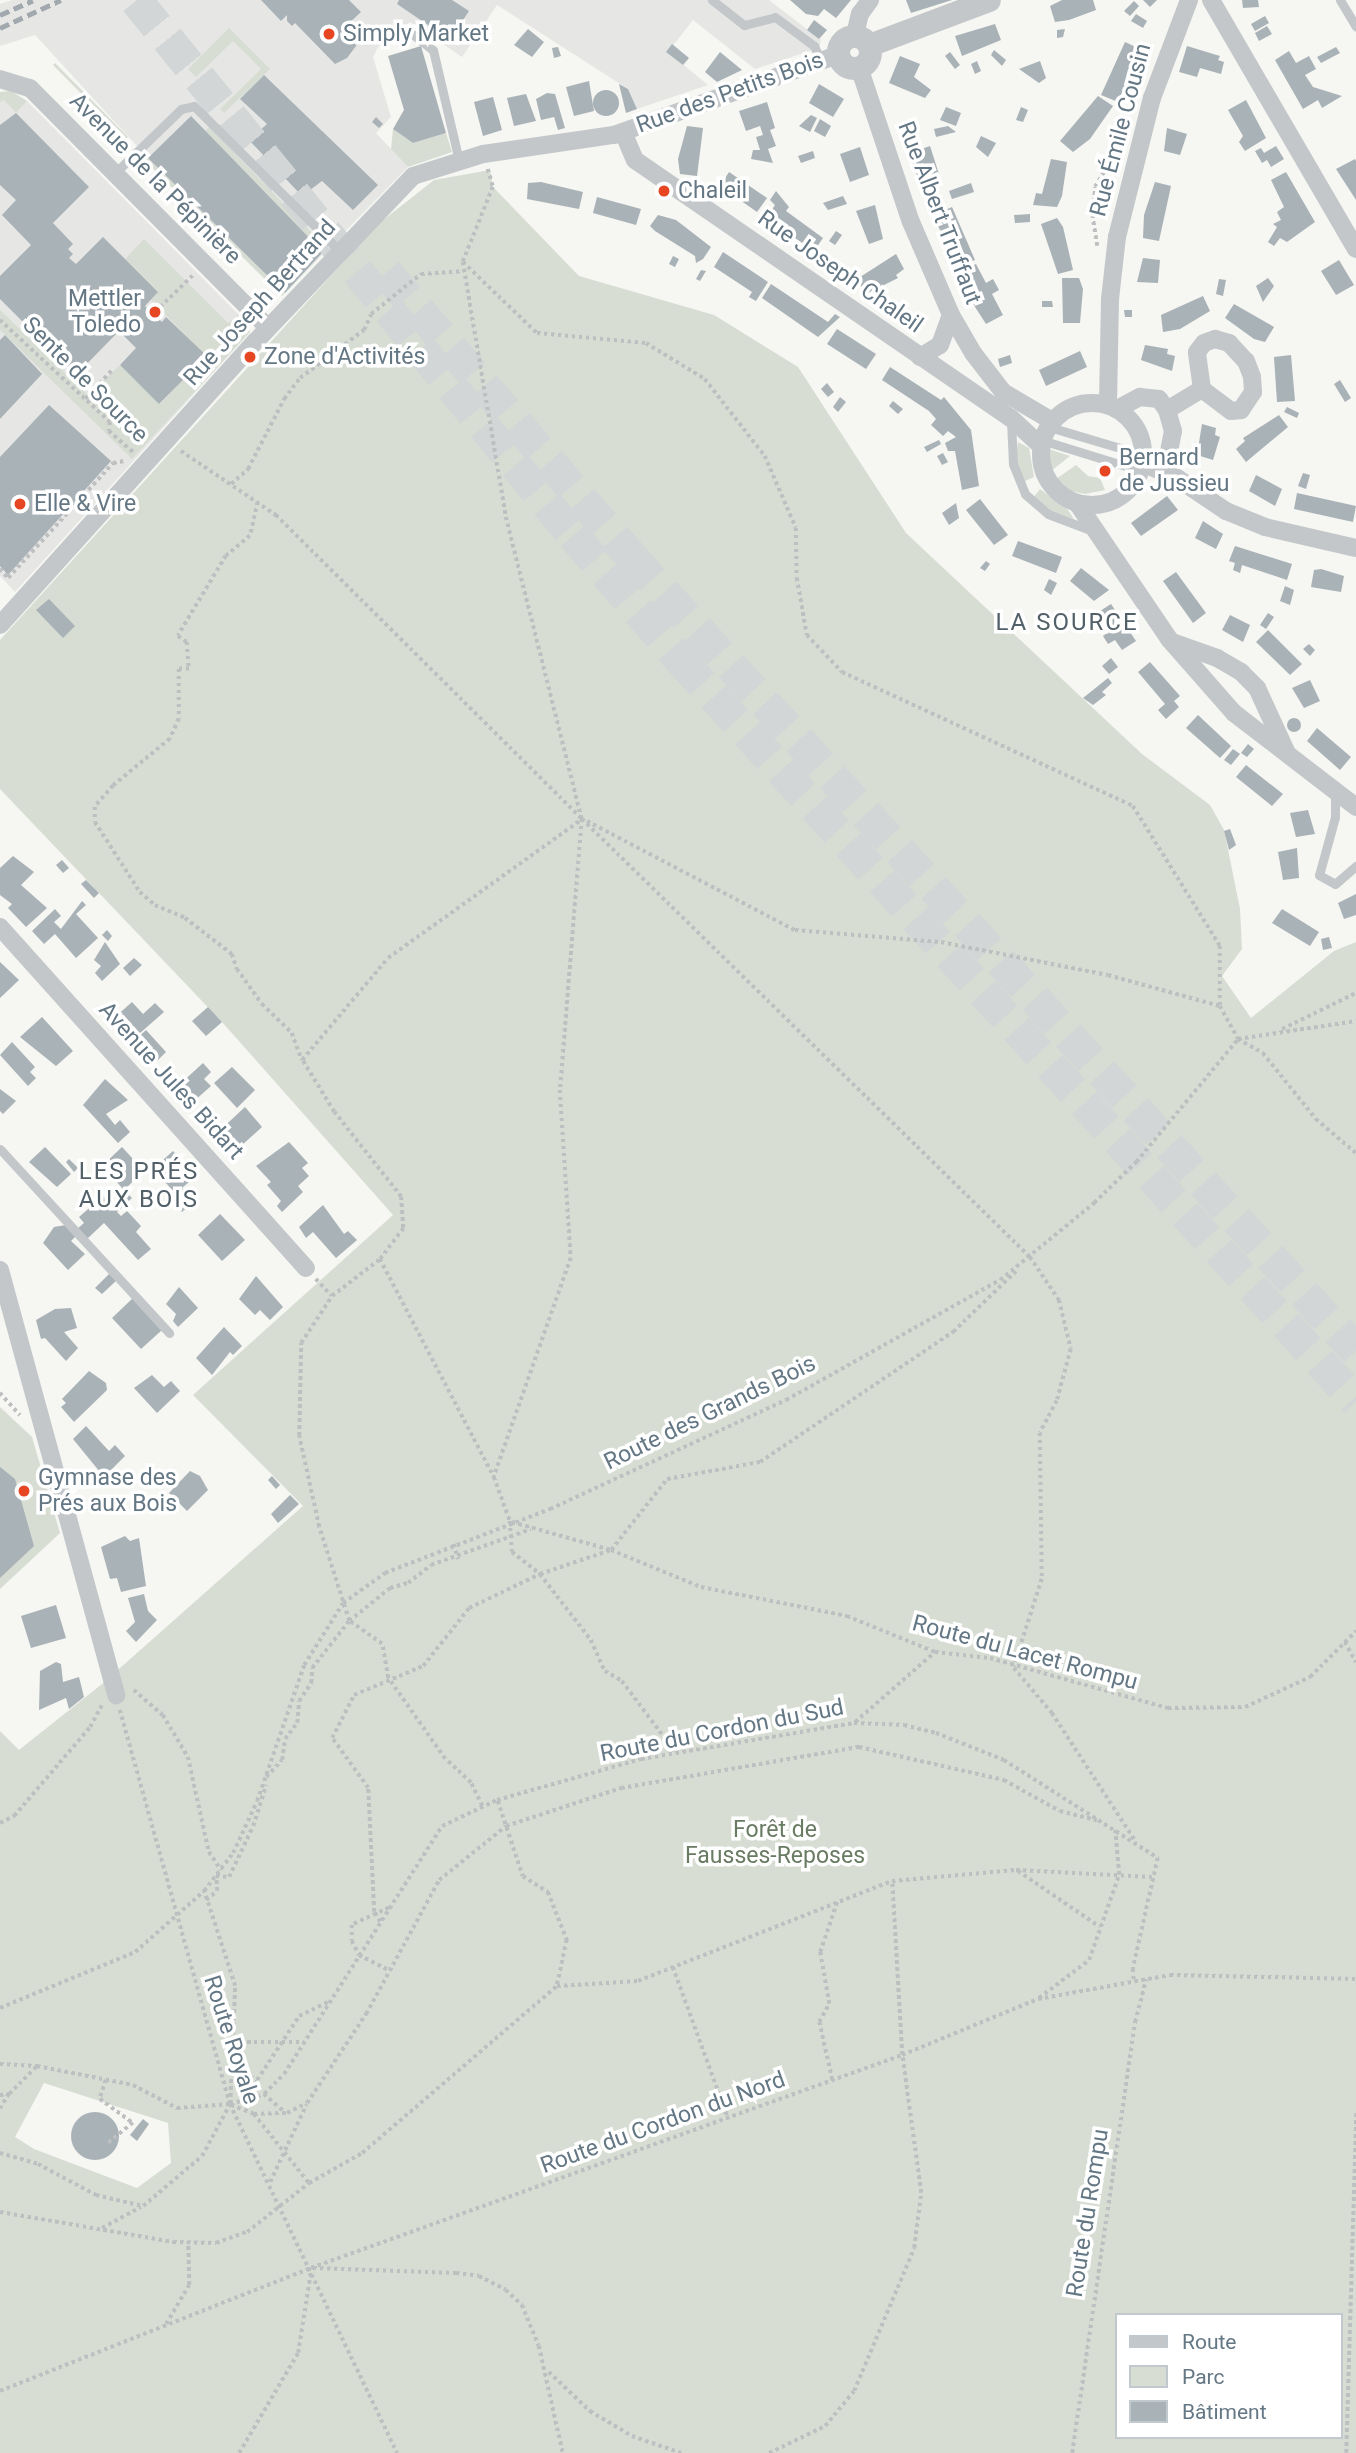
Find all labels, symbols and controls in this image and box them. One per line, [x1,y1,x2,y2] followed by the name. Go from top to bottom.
[343,20,489,48] place label: Simply Market
[321,26,337,42] marker: Simply Market
[1085,40,1157,220] street label: Rue Émile Cousin
[633,46,827,140] street label: Rue des Petits Bois
[64,88,246,270] street label: Avenue de la Pépinière
[891,117,987,309] street label: Rue Albert Truffaut
[678,177,747,205] place label: Chaleil
[656,183,672,199] marker: Chaleil
[752,205,928,339] street label: Rue Joseph Chaleil
[178,214,342,392] street label: Rue Joseph Bertrand
[68,285,141,339] place label: Mettler Toledo
[147,304,163,320] marker: Mettler Toledo
[17,312,153,448] street label: Sente de Source
[264,343,425,371] place label: Zone d'Activités
[242,349,258,365] marker: Zone d'Activités
[1119,444,1229,498] place label: Bernard de Jussieu
[1097,463,1113,479] marker: Bernard de Jussieu
[34,490,136,518] place label: Elle & Vire
[12,496,28,512] marker: Elle & Vire
[997,609,1137,637] district label: LA SOURCE
[93,996,249,1166] street label: Avenue Jules Bidart
[80,1158,198,1214] district label: LES PRÉS AUX BOIS
[600,1350,820,1476] street label: Route des Grands Bois
[38,1464,177,1518] place label: Gymnase des Prés aux Bois
[16,1483,32,1499] marker: Gymnase des Prés aux Bois
[909,1610,1141,1696] street label: Route du Lacet Rompu
[598,1694,846,1768] street label: Route du Cordon du Sud
[685,1816,865,1870] park label: Forêt de Fausses-Reposes
[197,1972,265,2108] street label: Route Royale
[537,2066,789,2180] street label: Route du Cordon du Nord
[1061,2127,1115,2299] street label: Route du Rompu
[1114,2313,1342,2439] legend
[1182,2330,1237,2354] text: Route
[1182,2365,1224,2389] text: Parc
[1182,2400,1267,2424] text: Bâtiment

